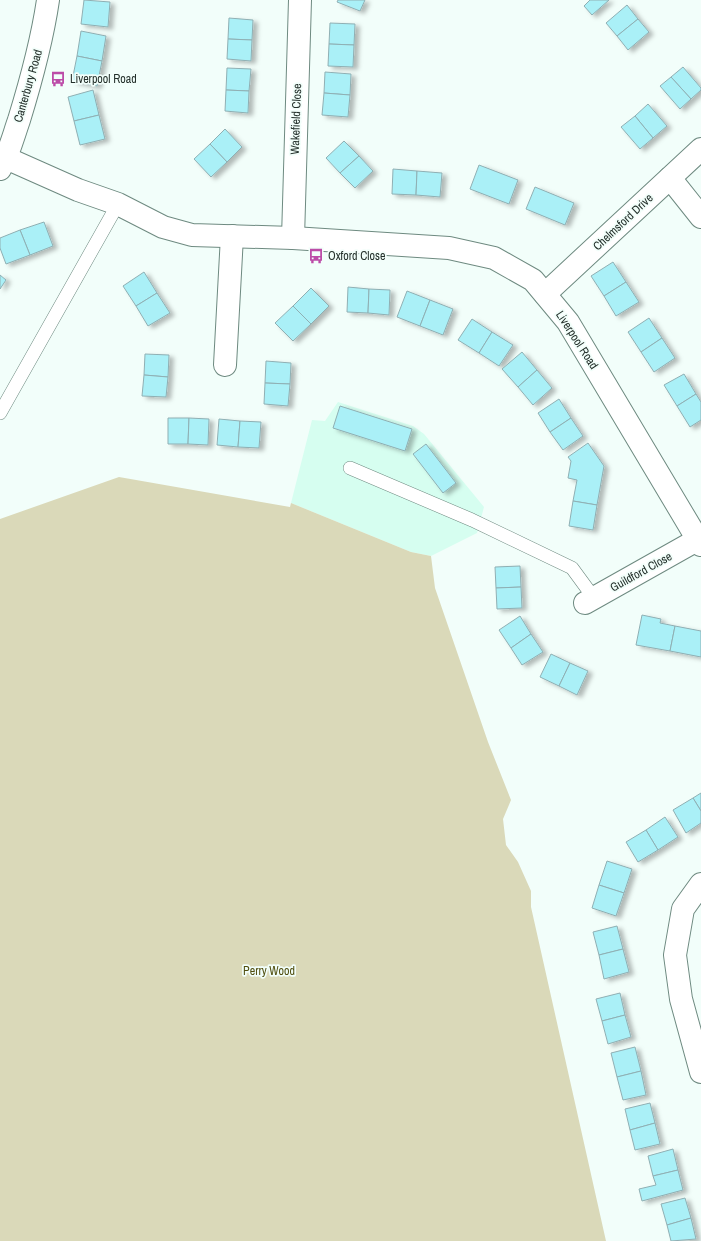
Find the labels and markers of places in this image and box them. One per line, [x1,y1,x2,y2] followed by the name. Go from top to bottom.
[49,70,67,88] bus stop icon: Liverpool Road
[70,71,137,87] place label: Liverpool Road
[307,247,325,265] bus stop icon: Oxford Close
[328,248,385,264] place label: Oxford Close

